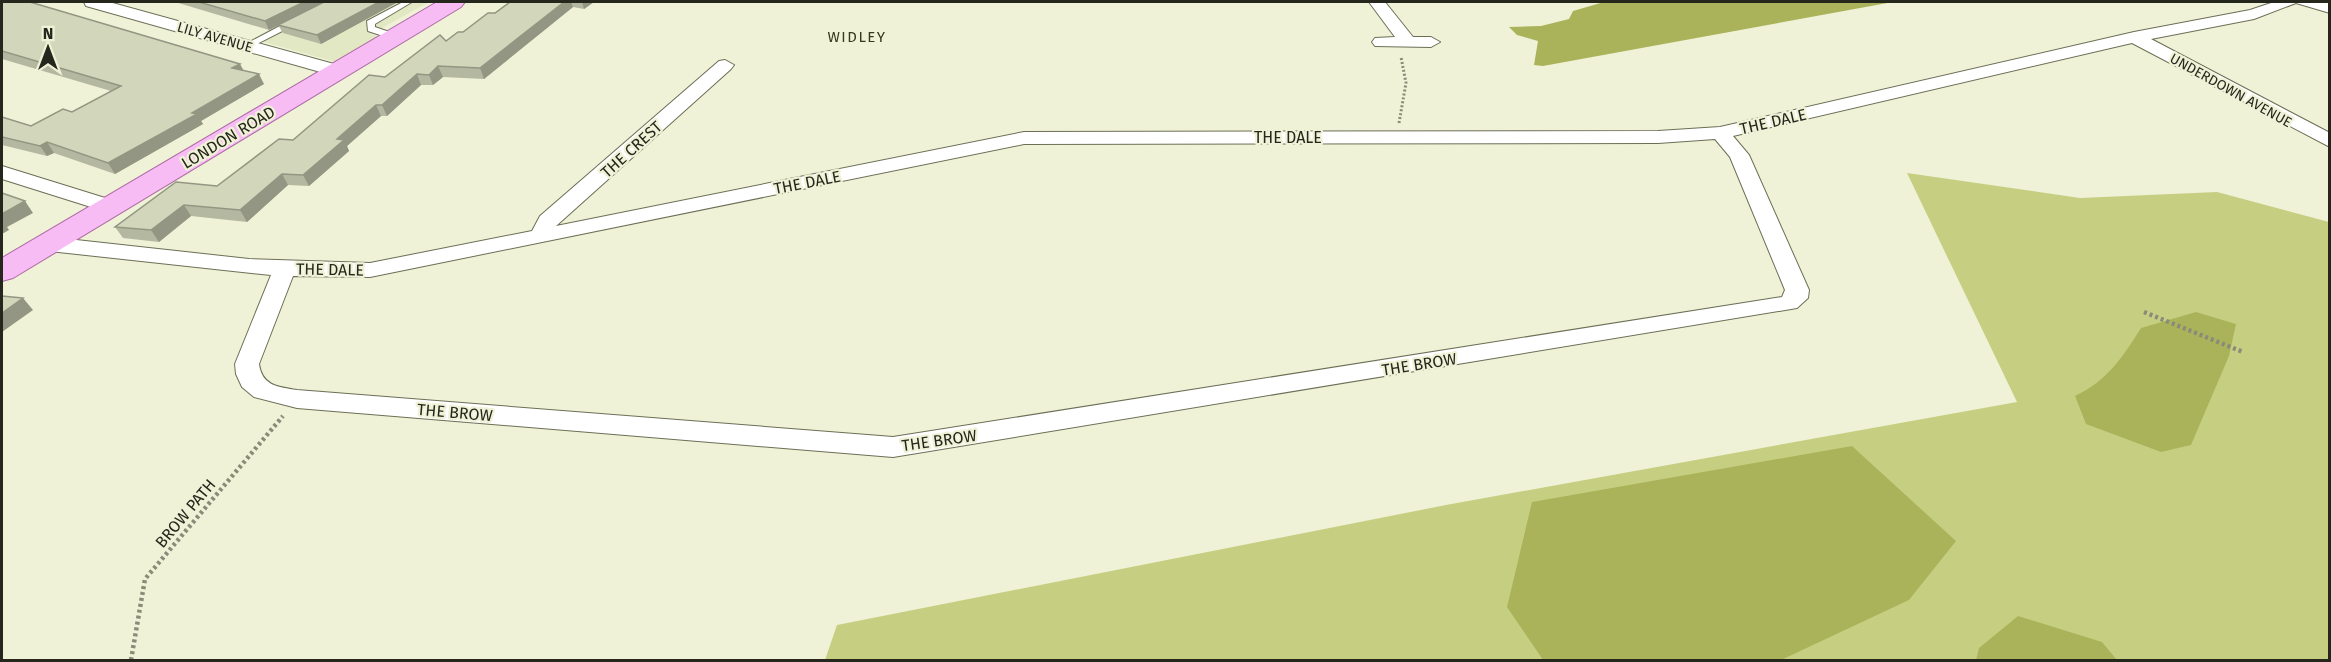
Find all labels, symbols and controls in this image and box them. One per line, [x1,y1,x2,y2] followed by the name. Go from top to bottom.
[18,18,78,78] north arrow
[175,19,255,56] street label: LILY AVENUE
[43,24,53,43] text: N
[827,28,887,46] district label: WIDLEY
[2167,50,2295,131] street label: UNDERDOWN AVENUE
[178,102,278,173] street label: LONDON ROAD
[1738,105,1808,138] street label: THE DALE
[597,117,666,182] street label: THE CREST
[1254,128,1322,147] street label: THE DALE
[772,167,842,198] street label: THE DALE
[296,259,364,280] street label: THE DALE
[1380,349,1458,380] street label: THE BROW
[417,400,493,425] street label: THE BROW
[900,426,978,455] street label: THE BROW
[151,475,220,551] street label: BROW PATH

